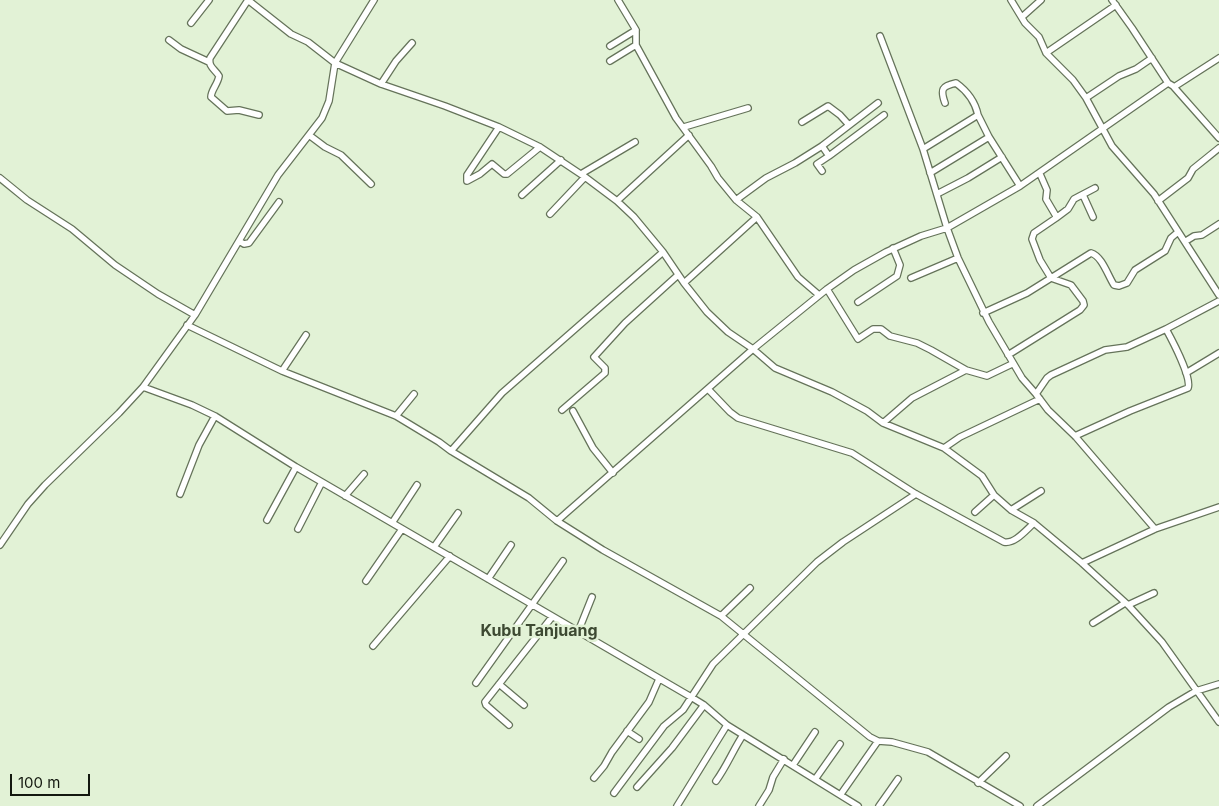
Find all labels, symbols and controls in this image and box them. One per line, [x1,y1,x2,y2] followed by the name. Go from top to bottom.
[480,621,598,641] district label: Kubu Tanjuang
[12,764,92,796] scale bar
[18,773,60,792] text: 100 m

